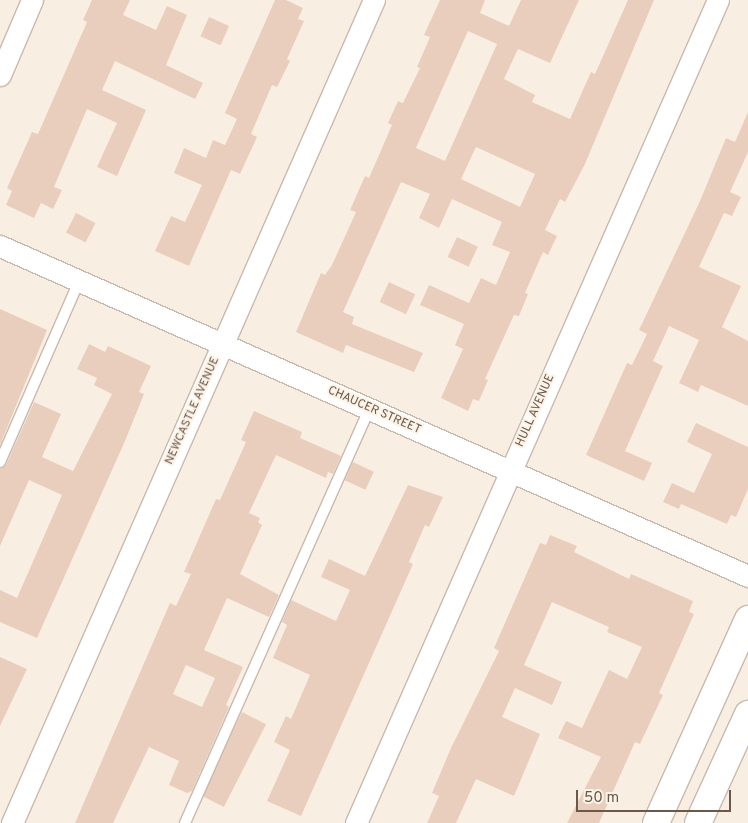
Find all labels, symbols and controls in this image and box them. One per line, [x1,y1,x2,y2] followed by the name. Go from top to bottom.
[163,355,223,467] street label: NEWCASTLE AVENUE
[513,372,559,450] street label: HULL AVENUE
[325,384,423,438] street label: CHAUCER STREET
[578,780,733,812] scale bar
[584,789,619,808] text: 50 m

